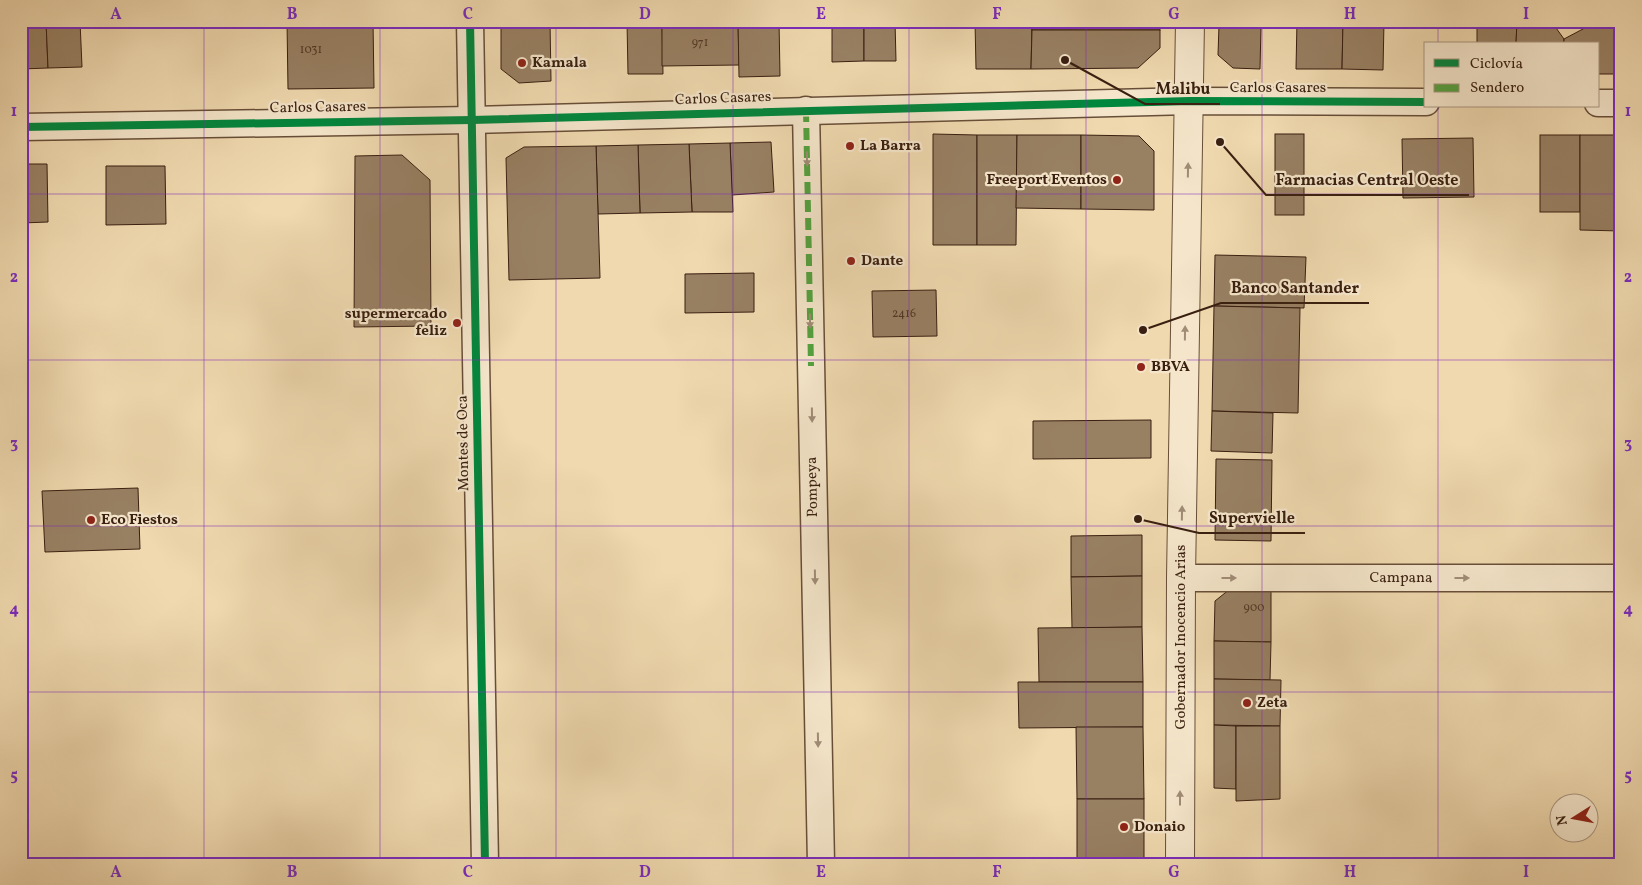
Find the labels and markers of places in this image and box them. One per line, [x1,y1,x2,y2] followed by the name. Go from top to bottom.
[532,53,587,74] place label: Kamala
[516,57,528,69] marker: Kamala
[1145,73,1220,104] callout: Malibu
[860,136,921,157] place label: La Barra
[844,140,856,152] marker: La Barra
[1266,164,1469,195] callout: Farmacias Central Oeste
[987,170,1107,191] place label: Freeport Eventos
[1111,174,1123,186] marker: Freeport Eventos
[861,251,904,272] place label: Dante
[845,255,857,267] marker: Dante
[1221,272,1369,303] callout: Banco Santander
[345,304,447,342] place label: supermercado feliz
[451,317,463,329] marker: supermercado feliz
[1151,357,1190,378] place label: BBVA
[1135,361,1147,373] marker: BBVA
[1199,502,1305,533] callout: Supervielle
[101,510,178,531] place label: Eco Fiestos
[85,514,97,526] marker: Eco Fiestos
[1257,693,1288,714] place label: Zeta
[1241,697,1253,709] marker: Zeta
[1134,817,1186,838] place label: Donaio
[1118,821,1130,833] marker: Donaio

